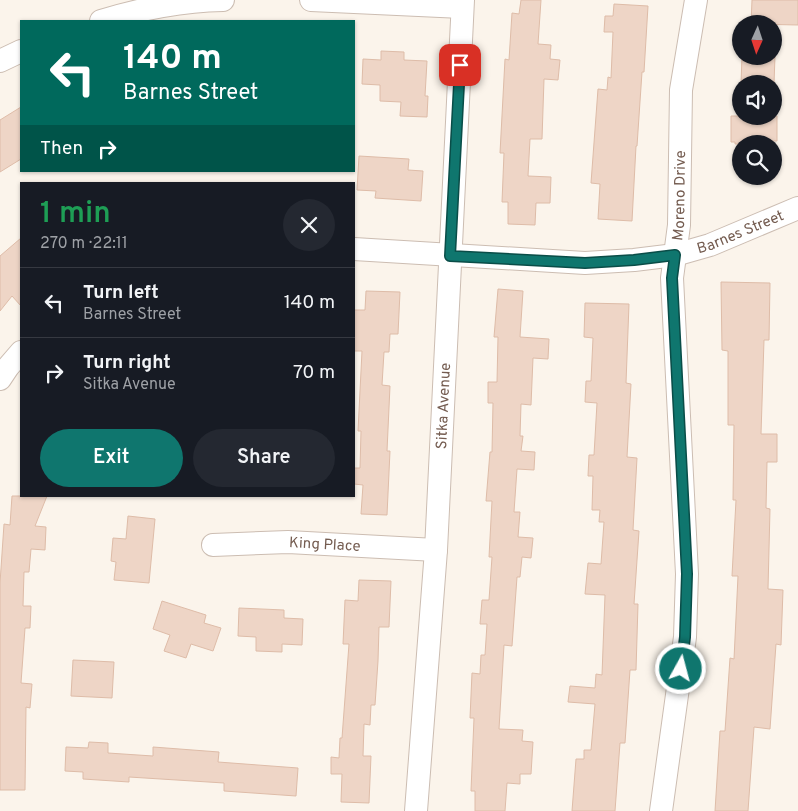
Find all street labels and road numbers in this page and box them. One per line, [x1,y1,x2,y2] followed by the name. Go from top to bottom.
[669,150,691,242] street label: Moreno Drive
[695,207,787,259] street label: Barnes Street
[433,362,456,450] street label: Sitka Avenue
[289,534,361,557] street label: King Place

